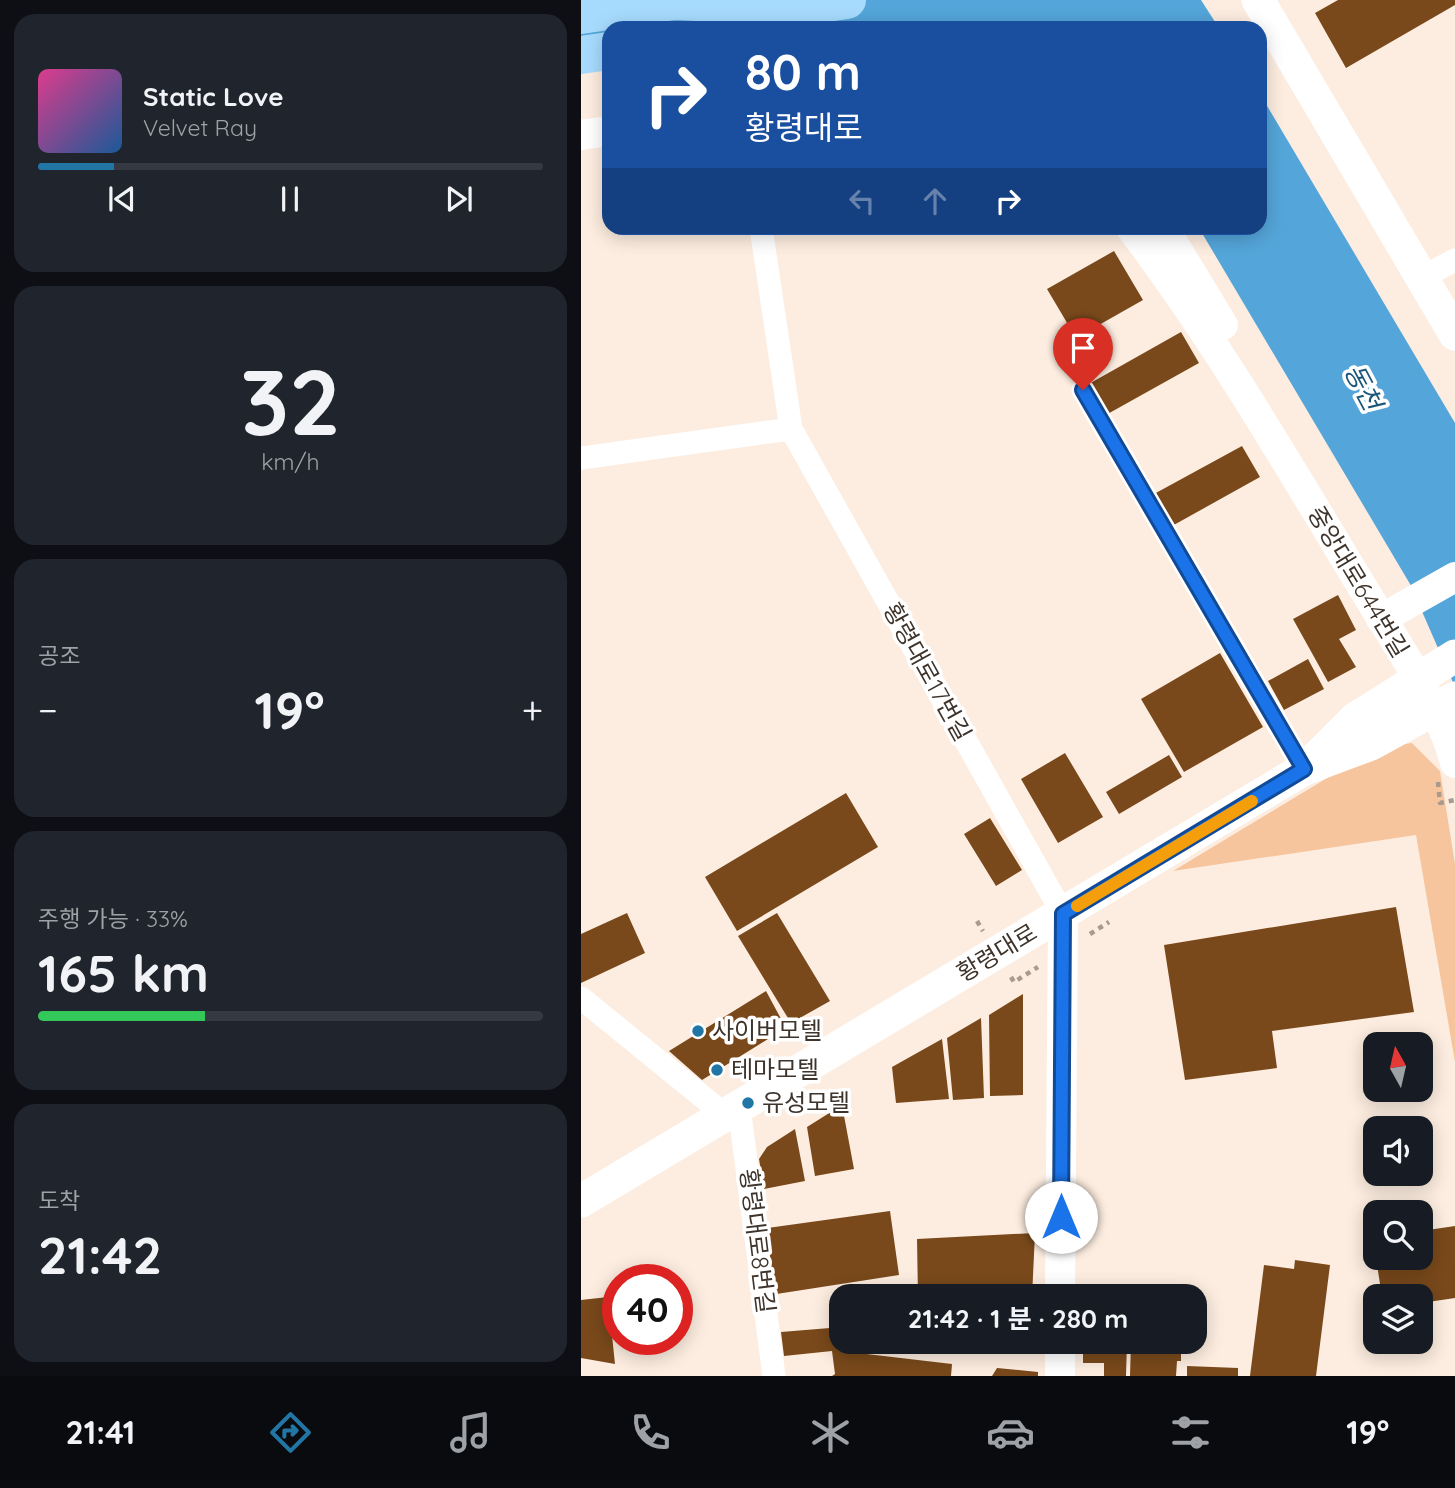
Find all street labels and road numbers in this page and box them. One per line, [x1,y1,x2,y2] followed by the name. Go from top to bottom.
[1302,500,1416,663] street label: 중앙대로644번길
[878,597,978,746] street label: 황령대로17번길
[951,917,1042,988] street label: 황령대로
[734,1167,782,1315] street label: 황령대로8번길

